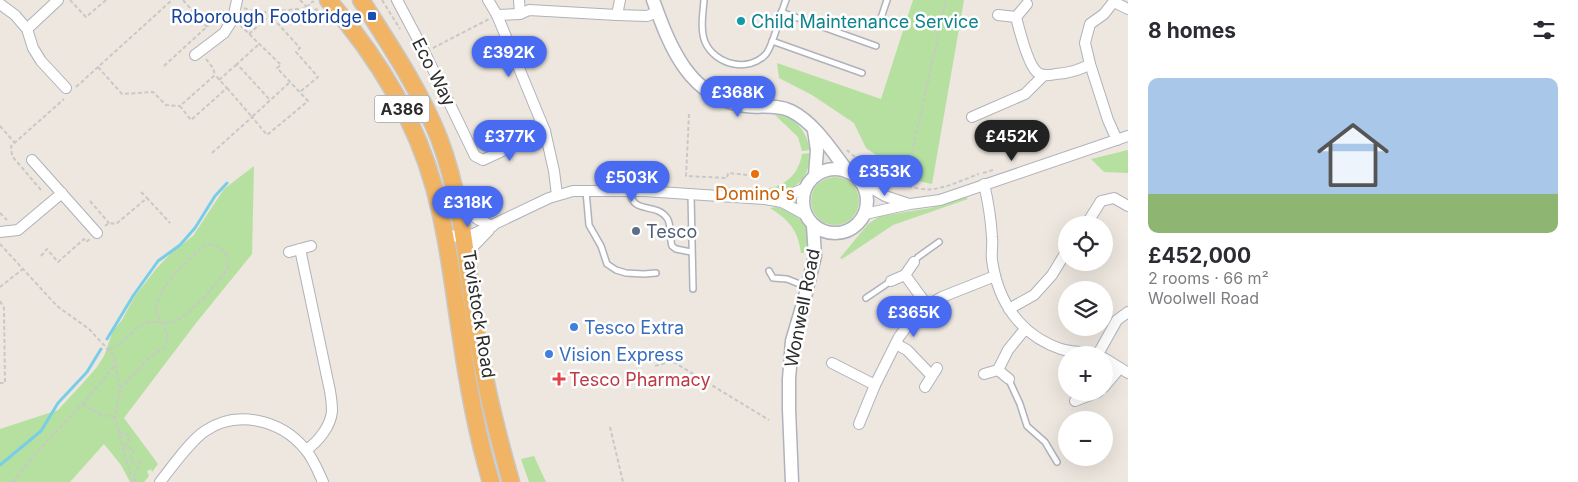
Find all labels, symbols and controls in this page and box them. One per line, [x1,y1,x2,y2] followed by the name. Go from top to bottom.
[171,6,362,27] place label: Roborough Footbridge
[366,10,378,22] marker: Roborough Footbridge
[751,11,979,32] place label: Child Maintenance Service
[735,15,747,27] marker: Child Maintenance Service
[1530,16,1558,44] icon: filters
[1148,18,1236,43] text: 8 homes
[408,34,460,110] street label: Eco Way
[474,36,544,78] pin: £392K
[483,42,535,62] text: £392K
[703,76,773,118] pin: £368K
[712,82,764,102] text: £368K
[374,96,430,122] road number: A386
[1308,110,1398,200] icon: home
[475,120,545,162] pin: £377K
[977,120,1047,162] pin: £452K
[485,126,535,146] text: £377K
[986,126,1038,146] text: £452K
[850,154,920,197] pin: £353K
[597,160,667,203] pin: £503K
[859,161,911,181] text: £353K
[605,167,659,187] text: £503K
[749,168,761,180] marker: Domino's
[715,183,795,204] place label: Domino's
[433,186,503,228] pin: £318K
[443,192,493,212] text: £318K
[1058,216,1113,466] map controls
[1058,216,1113,271] button: locate
[646,221,697,242] place label: Tesco
[630,225,642,237] marker: Tesco
[1148,243,1251,268] text: £452,000
[780,247,824,369] street label: Wonwell Road
[459,249,499,379] street label: Tavistock Road
[1148,268,1269,288] text: 2 rooms · 66 m²
[1058,281,1113,336] button: layers
[1148,288,1259,308] text: Woolwell Road
[879,296,949,338] pin: £365K
[888,302,940,322] text: £365K
[584,317,684,338] place label: Tesco Extra
[568,321,580,333] marker: Tesco Extra
[559,344,684,365] place label: Vision Express
[1058,346,1113,401] button: +
[543,348,555,360] marker: Vision Express
[569,369,711,390] place label: Tesco Pharmacy
[553,373,565,385] marker: Tesco Pharmacy
[1058,411,1113,466] button: −

